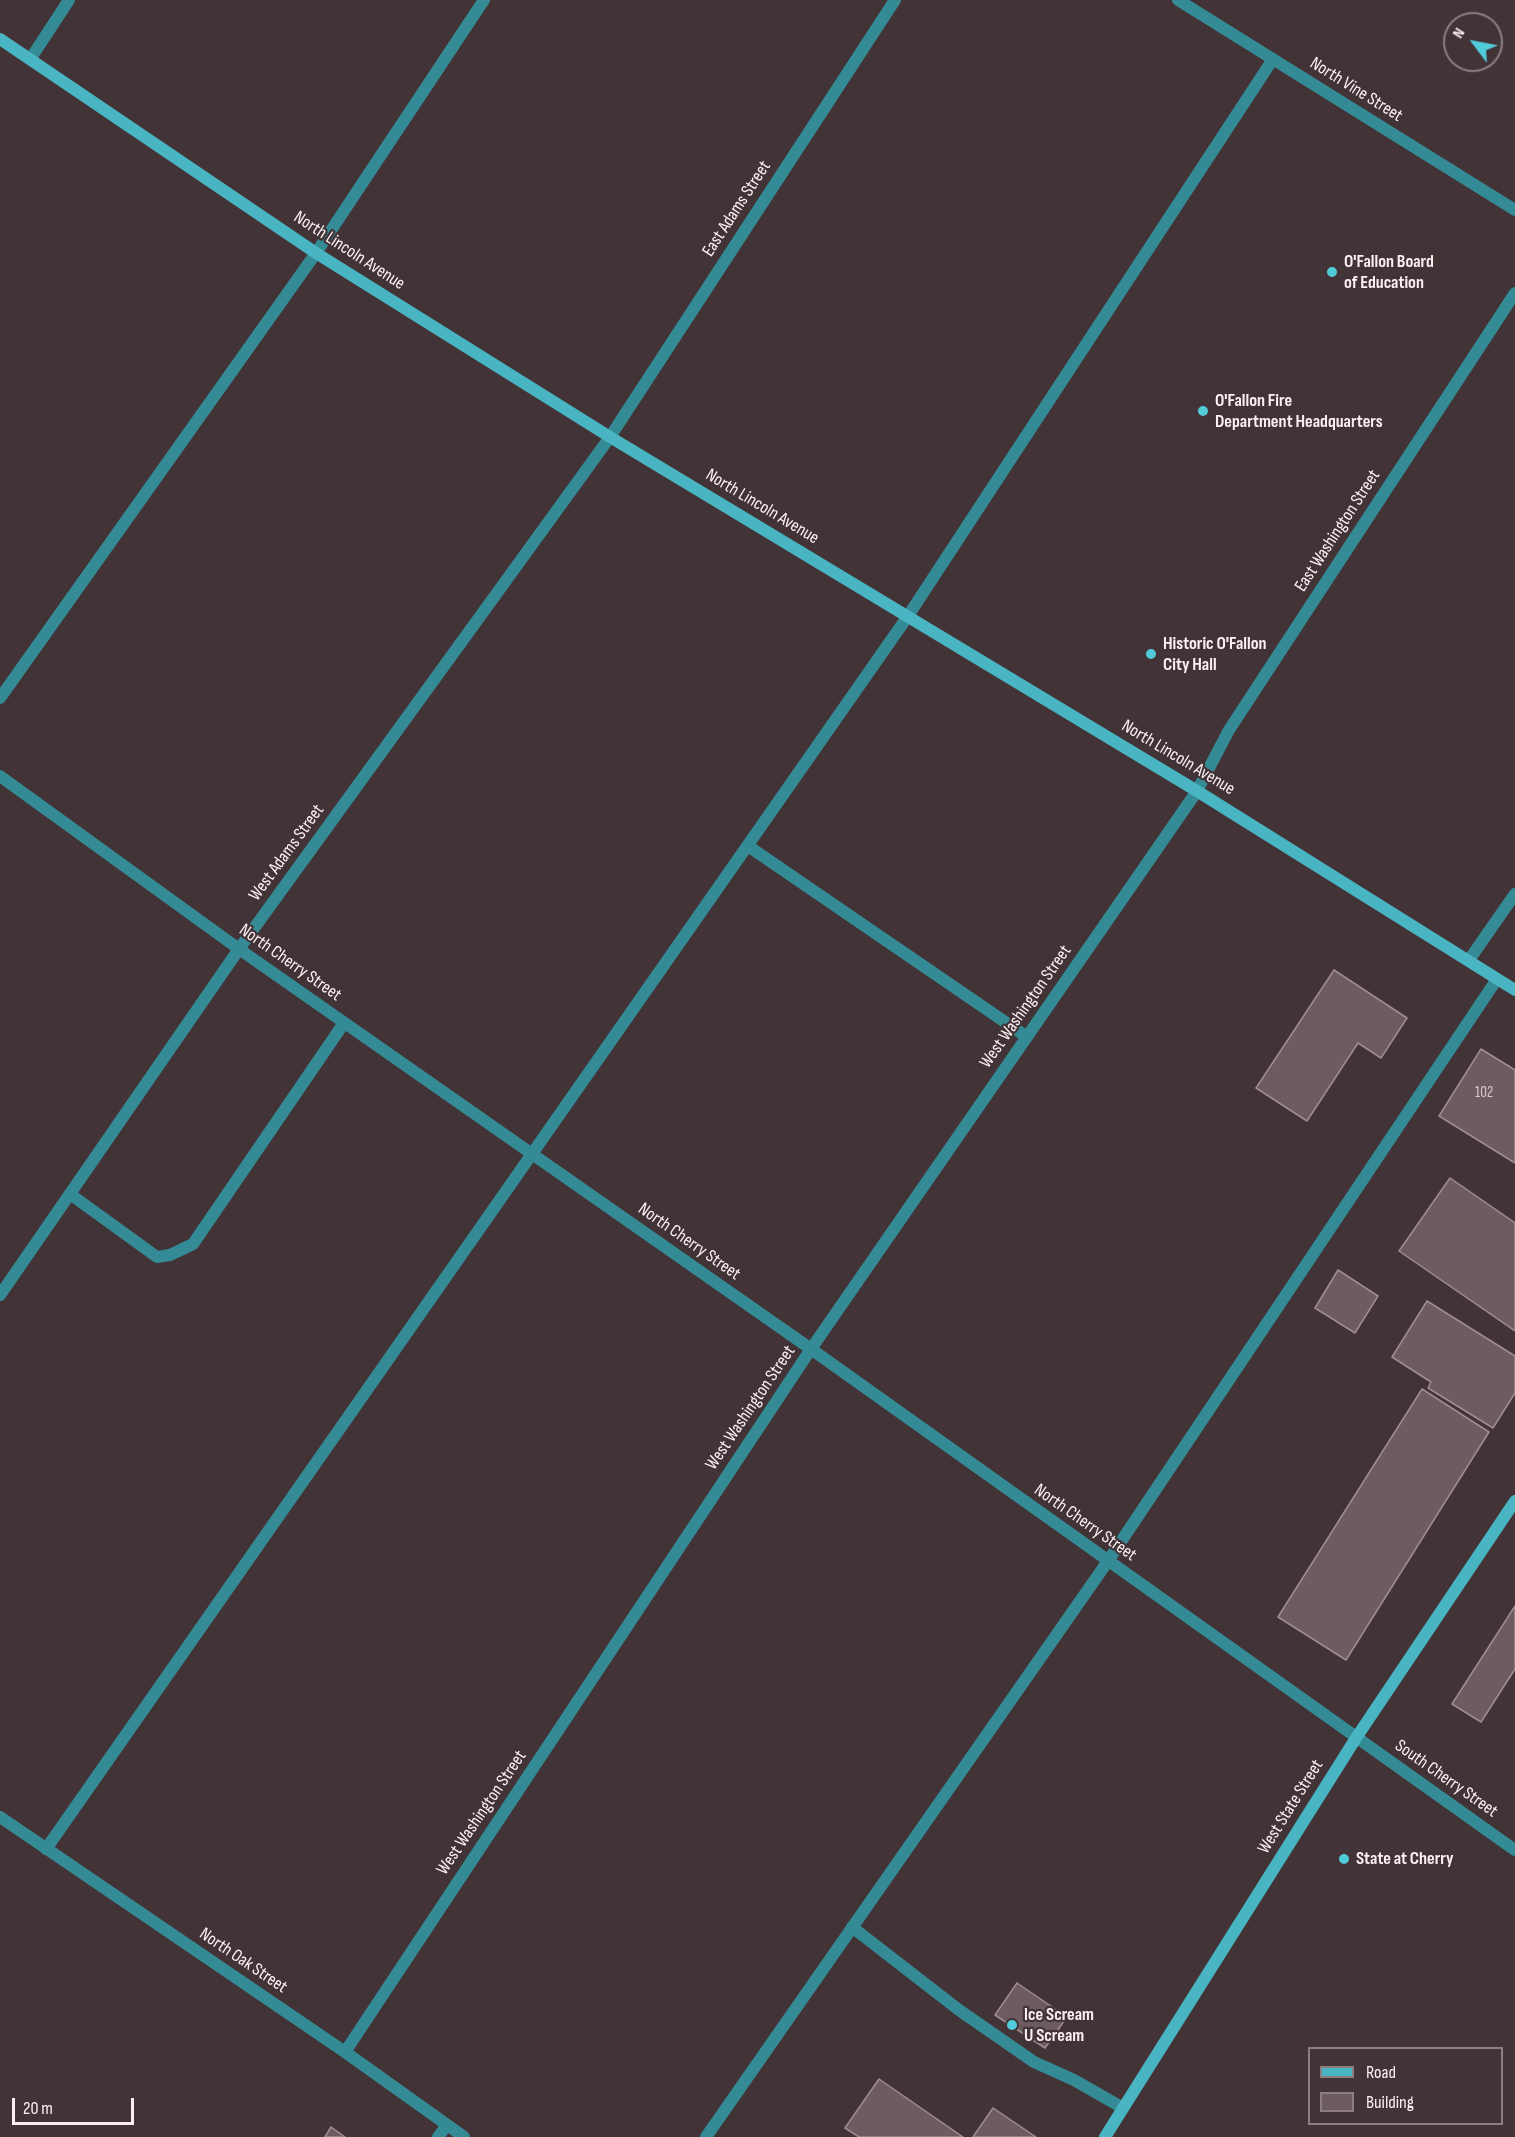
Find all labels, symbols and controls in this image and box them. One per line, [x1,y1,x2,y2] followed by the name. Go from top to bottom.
[1443,12,1503,72] north arrow
[1449,25,1469,42] text: N
[1306,53,1406,127] street label: North Vine Street
[698,157,776,261] street label: East Adams Street
[289,207,409,295] street label: North Lincoln Avenue
[1344,251,1434,294] place label: O'Fallon Board of Education
[1325,265,1339,279] marker: O'Fallon Board of Education
[1215,390,1383,432] place label: O'Fallon Fire Department Headquarters
[1196,404,1210,418] marker: O'Fallon Fire Department Headquarters
[701,465,823,549] street label: North Lincoln Avenue
[1291,466,1385,596] street label: East Washington Street
[1163,633,1266,676] place label: Historic O'Fallon City Hall
[1144,647,1158,661] marker: Historic O'Fallon City Hall
[1117,716,1239,800] street label: North Lincoln Avenue
[245,800,329,906] street label: West Adams Street
[235,920,345,1006] street label: North Cherry Street
[975,941,1077,1073] street label: West Washington Street
[1475,1084,1493,1102] house number: 102
[634,1199,744,1285] street label: North Cherry Street
[701,1342,801,1474] street label: West Washington Street
[1030,1480,1140,1566] street label: North Cherry Street
[1390,1736,1502,1822] street label: South Cherry Street
[432,1747,532,1879] street label: West Washington Street
[1254,1756,1328,1858] street label: West State Street
[1356,1848,1454,1870] place label: State at Cherry
[1337,1852,1351,1866] marker: State at Cherry
[195,1924,291,1998] street label: North Oak Street
[1024,2004,1094,2046] place label: Ice Scream U Scream
[1005,2018,1019,2032] marker: Ice Scream U Scream
[1308,2047,1503,2125] legend
[1366,2062,1396,2083] text: Road
[15,2086,136,2124] scale bar
[1366,2092,1414,2113] text: Building
[23,2098,53,2119] text: 20 m

